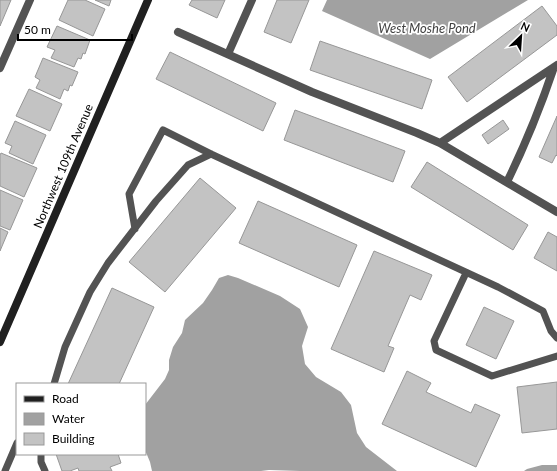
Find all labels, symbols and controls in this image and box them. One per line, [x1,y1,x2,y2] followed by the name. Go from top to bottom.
[18,16,132,42] scale bar
[501,16,541,56] north arrow
[519,19,532,34] text: N
[378,20,476,36] water label: West Moshe Pond
[24,22,51,37] text: 50 m
[30,102,96,230] street label: Northwest 109th Avenue
[16,383,146,455] legend
[52,391,79,406] text: Road
[52,411,85,426] text: Water
[52,431,95,446] text: Building

